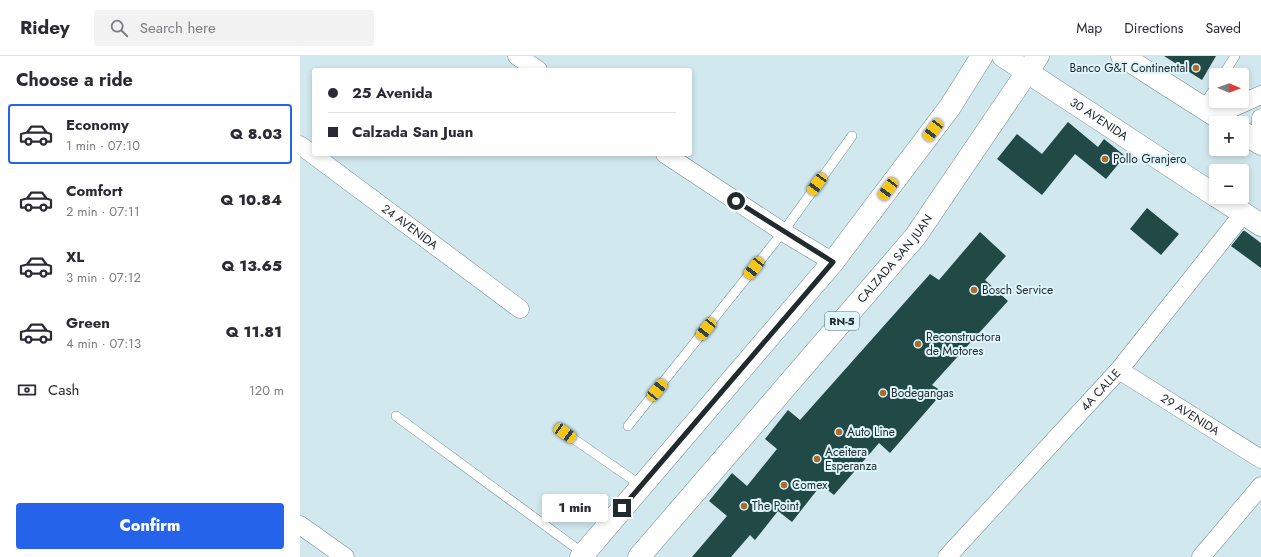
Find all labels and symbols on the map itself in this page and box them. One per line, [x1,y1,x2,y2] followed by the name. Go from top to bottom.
[1069,59,1188,77] place label: Banco G&T Continental
[1191,63,1201,73] marker: Banco G&T Continental
[1209,68,1249,108] north arrow
[1066,93,1132,145] street label: 30 AVENIDA
[921,117,945,143] car
[1113,150,1187,168] place label: Pollo Granjero
[1100,154,1110,164] marker: Pollo Granjero
[805,171,829,197] car
[876,176,900,202] car
[727,192,745,210] route start
[378,200,442,254] street label: 24 AVENIDA
[853,211,937,307] street label: CALZADA SAN JUAN
[742,255,766,281] car
[982,281,1053,299] place label: Bosch Service
[969,285,979,295] marker: Bosch Service
[825,312,859,330] road number: RN-5
[694,316,718,342] car
[926,328,1001,360] place label: Reconstructora de Motores
[913,339,923,349] marker: Reconstructora de Motores
[1076,365,1125,415] street label: 4A CALLE
[645,377,669,403] car
[891,384,954,402] place label: Bodegangas
[878,388,888,398] marker: Bodegangas
[1157,389,1223,440] street label: 29 AVENIDA
[552,421,578,445] car
[847,423,895,441] place label: Auto Line
[834,427,844,437] marker: Auto Line
[825,443,877,475] place label: Aceitera Esperanza
[812,454,822,464] marker: Aceitera Esperanza
[792,476,828,494] place label: Comex
[779,480,789,490] marker: Comex
[542,494,608,522] callout: 1 min
[752,497,799,515] place label: The Point
[613,499,631,517] route end
[739,501,749,511] marker: The Point

